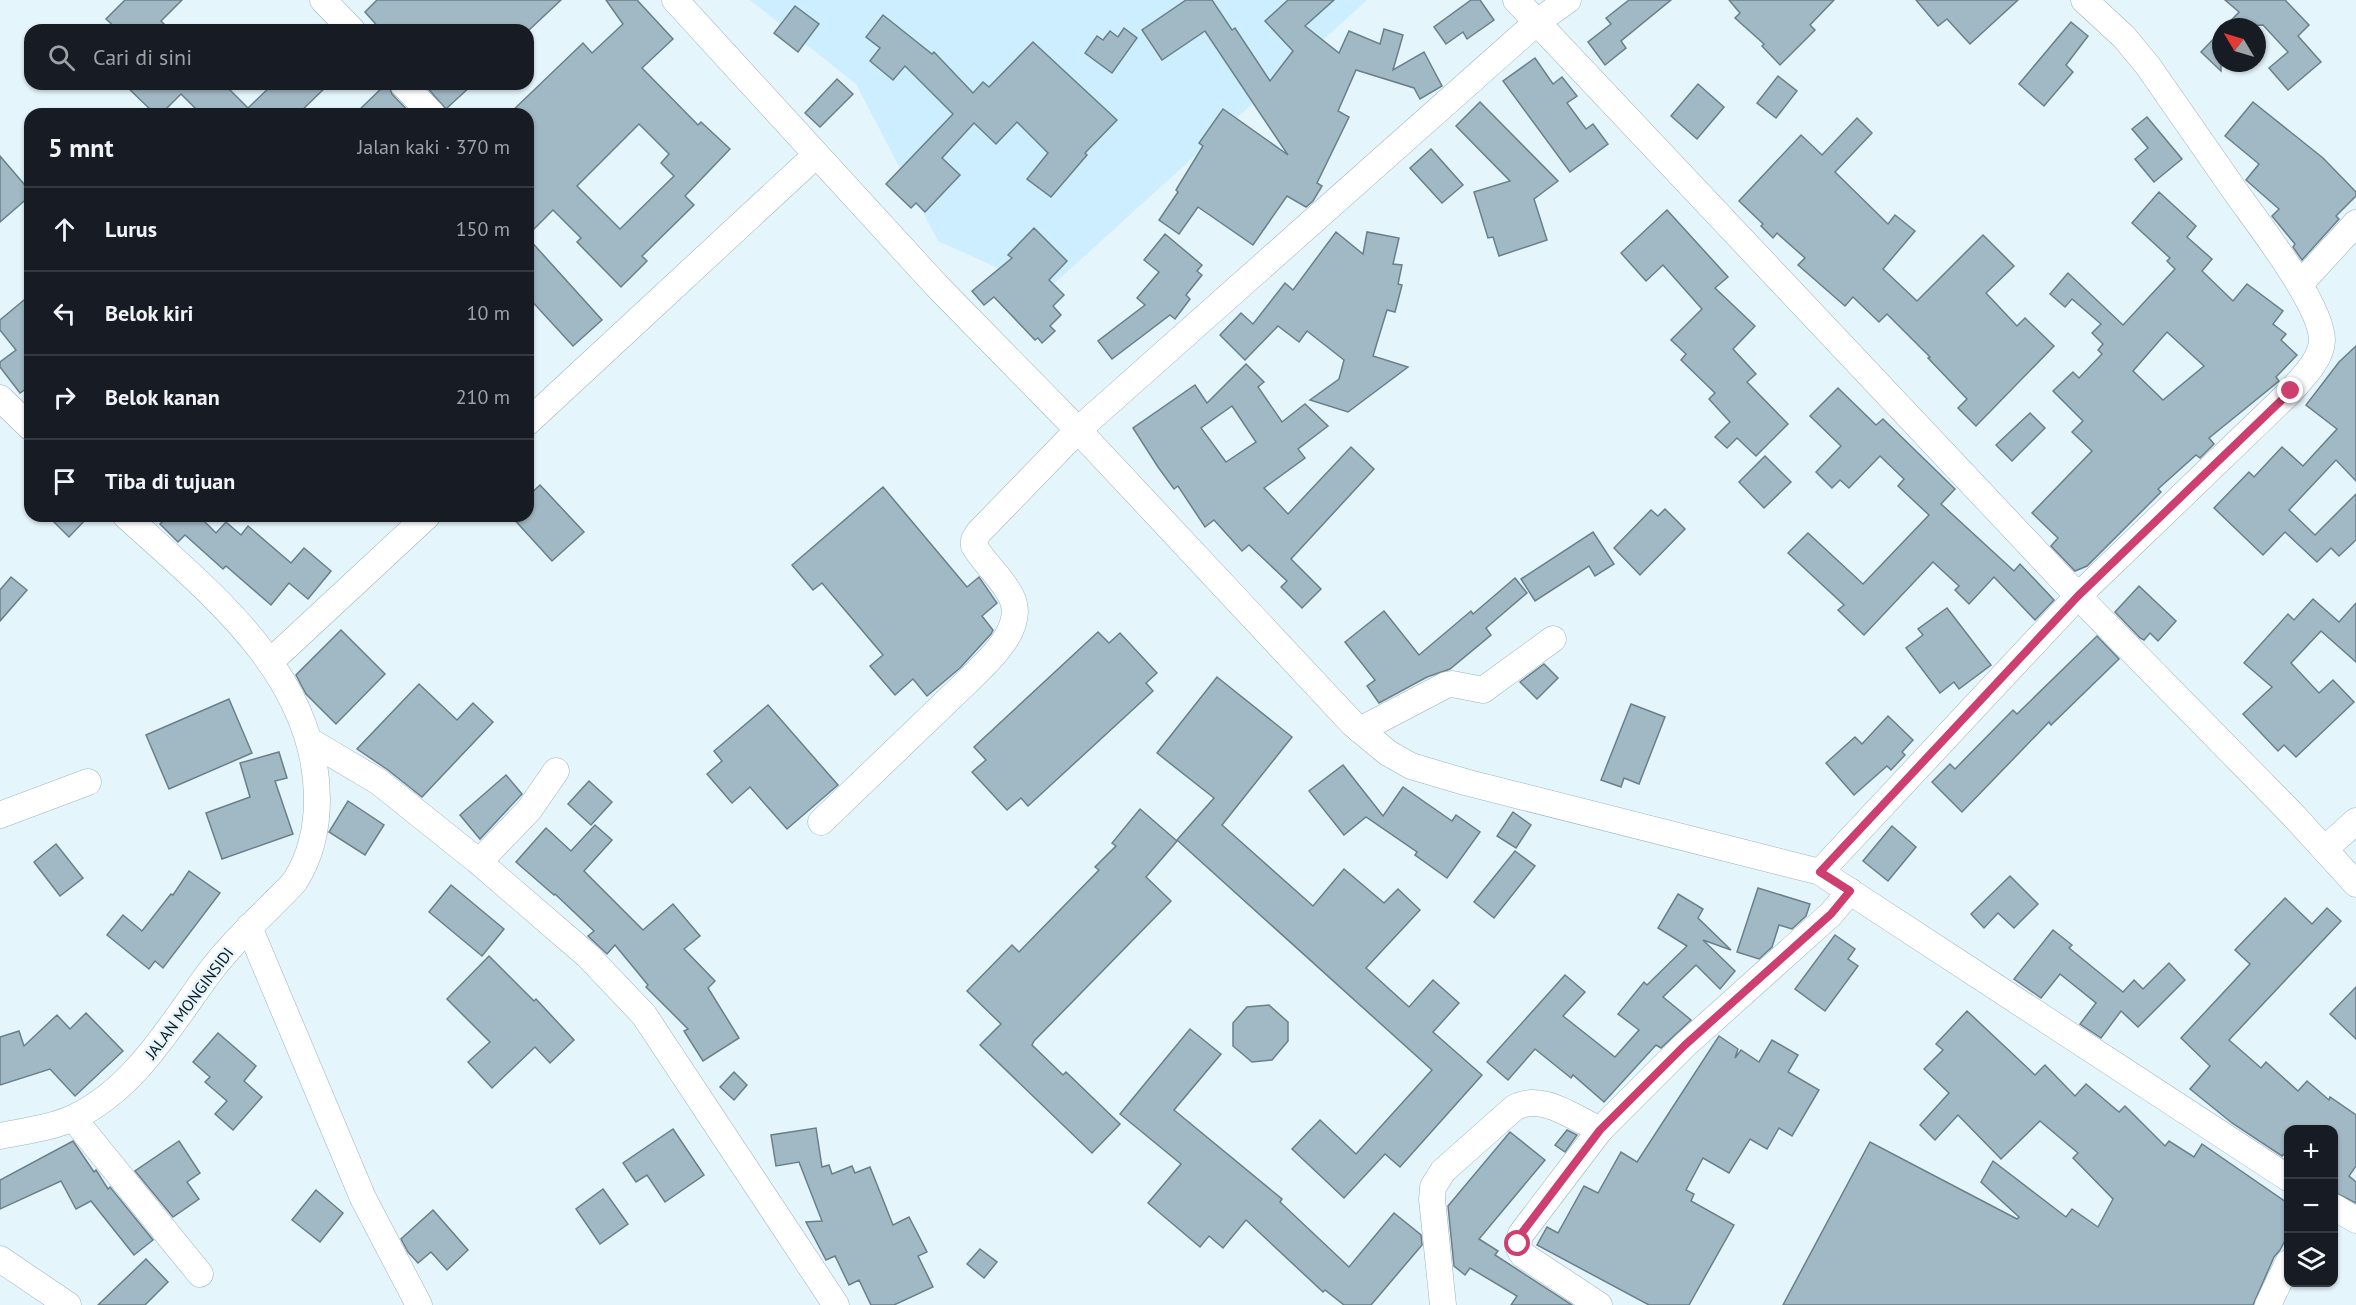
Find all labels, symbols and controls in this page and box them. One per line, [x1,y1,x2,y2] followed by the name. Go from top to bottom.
[2212,18,2266,72] north arrow
[24,24,534,90] search box
[45,41,78,74] icon: search
[93,43,192,71] text: Cari di sini
[48,131,114,164] text: 5 mnt
[357,134,510,160] text: Jalan kaki · 370 m
[48,213,81,246] icon: ahead
[105,215,157,243] text: Lurus
[456,216,510,242] text: 150 m
[48,297,81,330] icon: left
[105,299,194,327] text: Belok kiri
[467,300,510,326] text: 10 m
[2277,377,2303,403] route end
[48,381,81,414] icon: right
[105,383,220,411] text: Belok kanan
[456,384,510,410] text: 210 m
[48,465,81,498] icon: arrive
[105,467,235,495] text: Tiba di tujuan
[140,943,238,1064] street label: JALAN MONGINSIDI
[2284,1125,2338,1287] map controls
[2284,1125,2338,1179] button: +
[2284,1179,2338,1233] button: −
[1504,1230,1530,1256] route start
[2284,1233,2338,1287] button: layers

